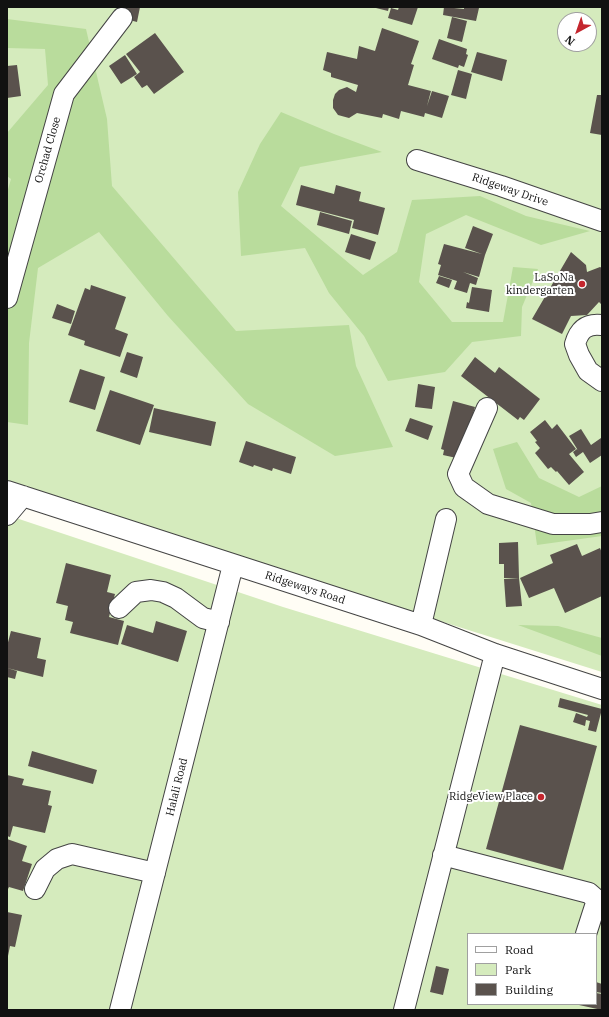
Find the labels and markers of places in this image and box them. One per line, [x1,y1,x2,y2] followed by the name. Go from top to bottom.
[506,271,574,297] place label: LaSoNa kindergarten
[577,279,587,289] marker: LaSoNa kindergarten
[449,790,533,804] place label: RidgeView Place
[536,792,546,802] marker: RidgeView Place

